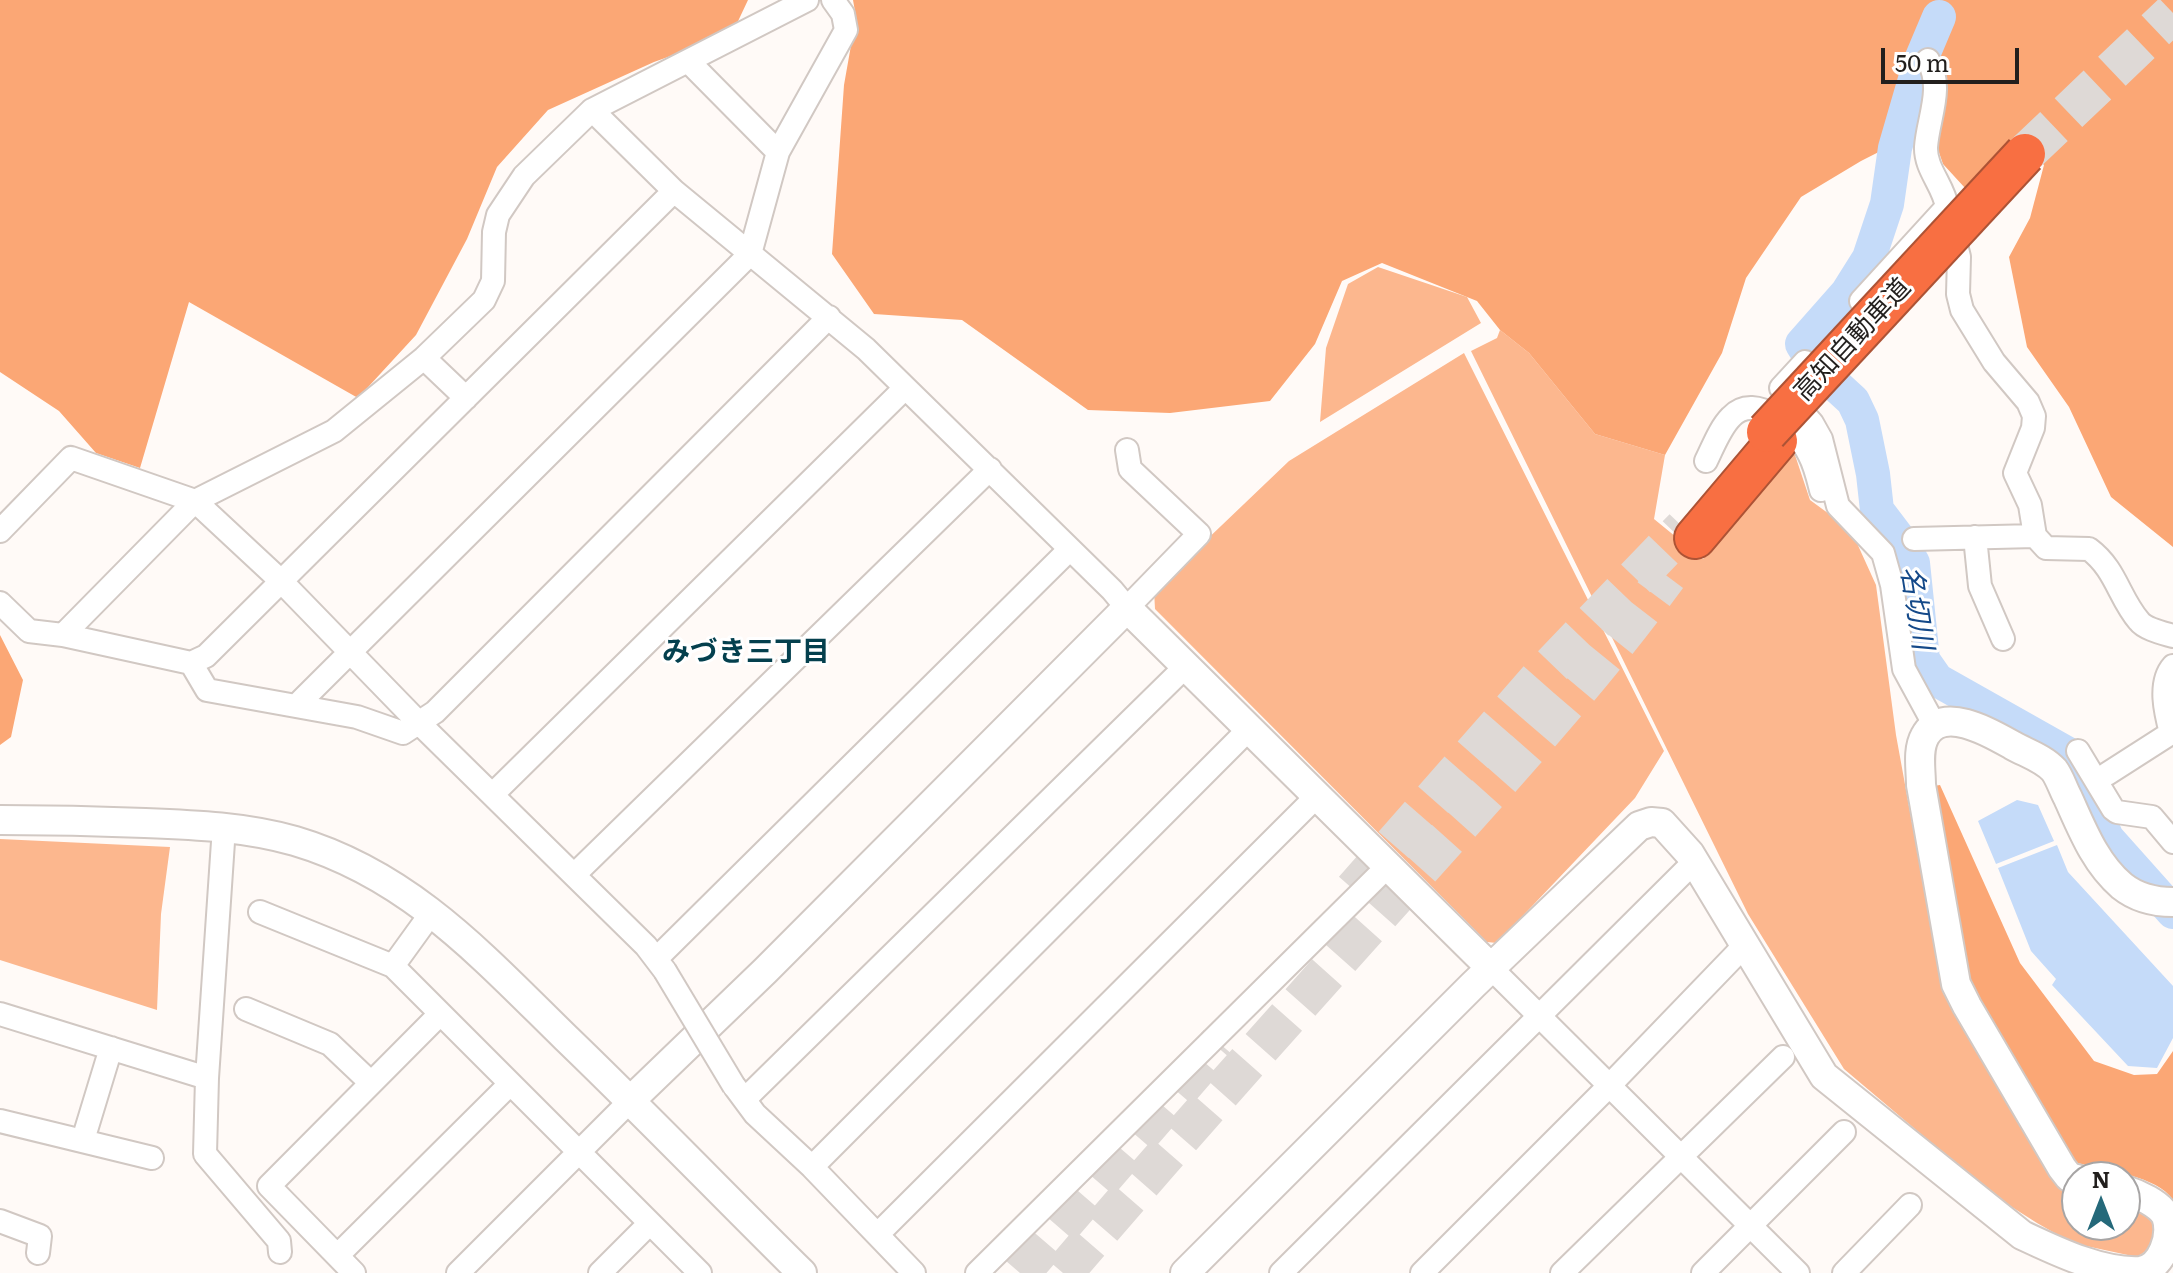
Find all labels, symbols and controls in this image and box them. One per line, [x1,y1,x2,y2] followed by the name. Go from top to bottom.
[1885,32,2023,82] scale bar
[1895,44,1949,79] text: 50 m
[1788,272,1918,408] street label: 高知自動車道
[1893,564,1939,652] water label: 名切川
[662,636,830,670] district label: みづき三丁目
[2061,1161,2141,1241] north arrow
[2092,1162,2110,1195] text: N

